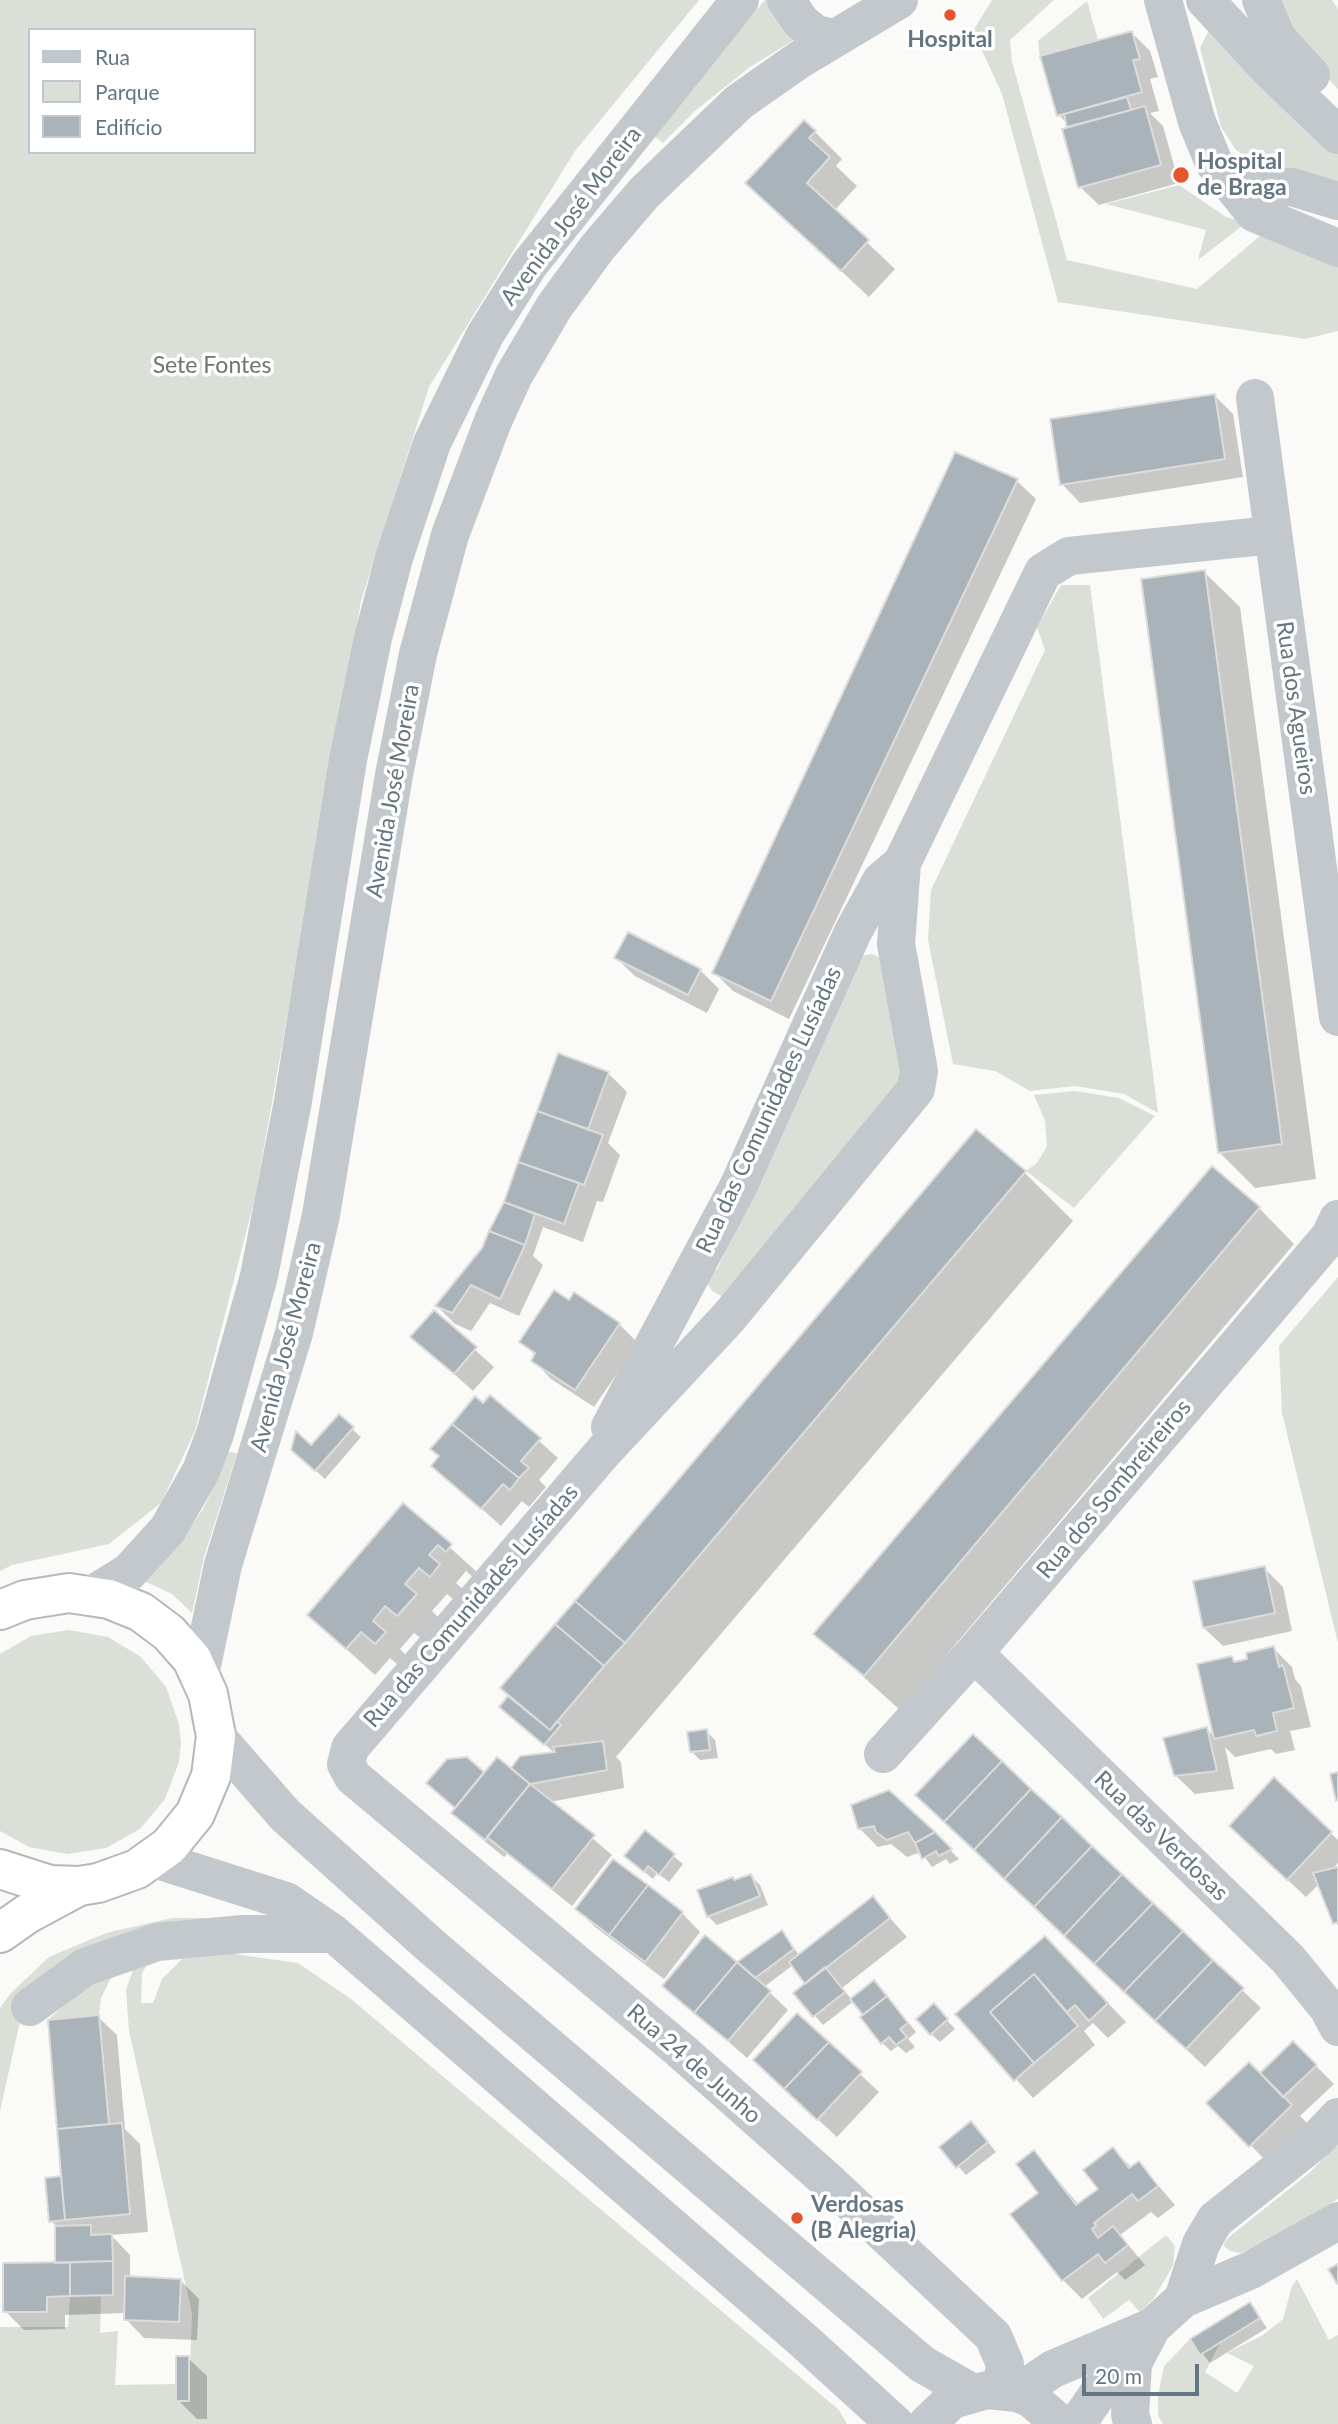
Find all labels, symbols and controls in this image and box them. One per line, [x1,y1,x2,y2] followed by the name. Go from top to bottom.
[942,7,958,23] marker: Hospital
[907,26,993,54] place label: Hospital
[28,28,256,154] legend
[95,44,130,69] text: Rua
[95,79,160,104] text: Parque
[95,114,162,139] text: Edifício
[495,121,647,311] street label: Avenida José Moreira
[1197,148,1287,202] place label: Hospital de Braga
[1171,165,1191,185] marker: Hospital de Braga
[153,352,271,380] park label: Sete Fontes
[1270,620,1322,796] street label: Rua dos Agueiros
[361,682,425,900] street label: Avenida José Moreira
[690,962,848,1258] street label: Rua das Comunidades Lusíadas
[245,1239,327,1455] street label: Avenida José Moreira
[1031,1394,1197,1584] street label: Rua dos Sombreireiros
[358,1479,584,1733] street label: Rua das Comunidades Lusíadas
[1088,1765,1234,1907] street label: Rua das Verdosas
[621,1998,767,2130] street label: Rua 24 de Junho
[811,2191,916,2245] place label: Verdosas (B Alegria)
[789,2210,805,2226] marker: Verdosas (B Alegria)
[1086,2350,1203,2394] scale bar
[1095,2363,1142,2388] text: 20 m

